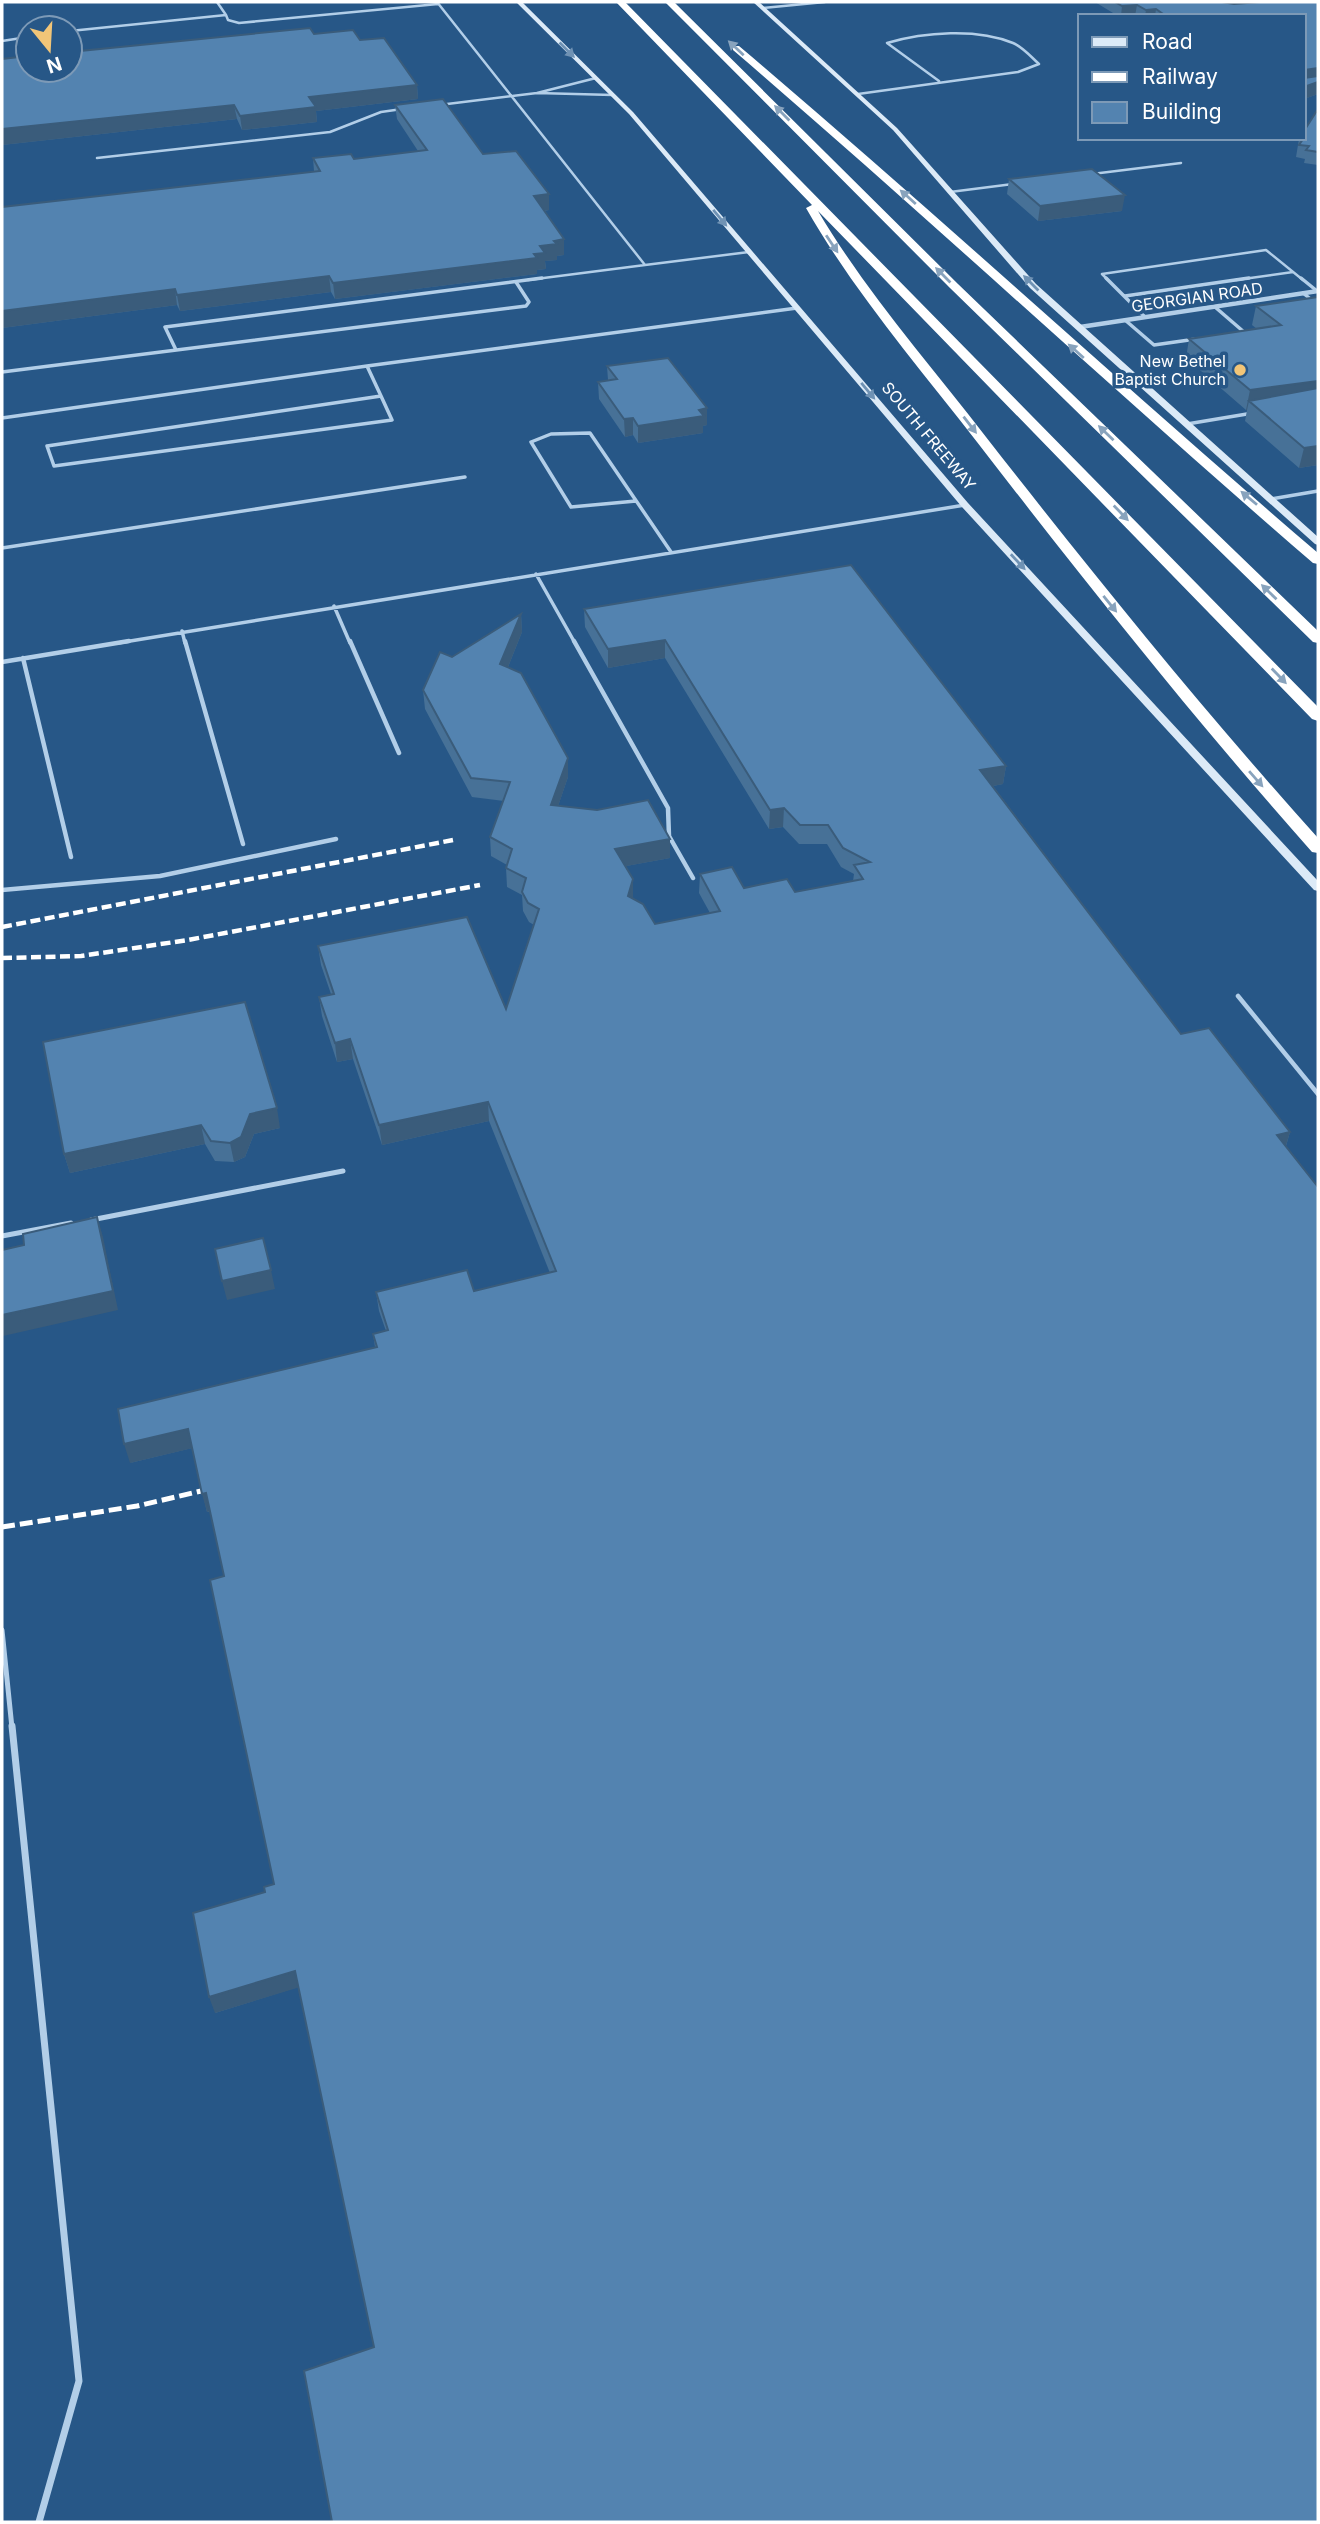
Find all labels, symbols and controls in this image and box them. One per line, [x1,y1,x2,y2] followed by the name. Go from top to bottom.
[14,14,84,84] north arrow
[1078,14,1306,140] legend
[1142,29,1193,54] text: Road
[727,40,745,56] one-way arrow
[559,41,575,58] one-way arrow
[44,52,65,78] text: N
[1142,64,1218,89] text: Railway
[1142,99,1222,124] text: Building
[774,105,791,122] one-way arrow
[900,189,917,205] one-way arrow
[712,209,728,227] one-way arrow
[825,235,838,254] one-way arrow
[935,267,952,283] one-way arrow
[1023,275,1039,291] one-way arrow
[1130,278,1264,316] street label: GEORGIAN ROAD
[1068,343,1085,359] one-way arrow
[1114,351,1226,389] place label: New Bethel Baptist Church
[1232,362,1248,378] marker: New Bethel Baptist Church
[878,378,980,495] street label: SOUTH FREEWAY
[860,383,875,400] one-way arrow
[963,415,978,433] one-way arrow
[1098,426,1115,442] one-way arrow
[1240,491,1257,506] one-way arrow
[1112,505,1129,522] one-way arrow
[1009,553,1025,570] one-way arrow
[1261,584,1278,600] one-way arrow
[1102,596,1117,613] one-way arrow
[1271,668,1288,685] one-way arrow
[1248,770,1264,788] one-way arrow

